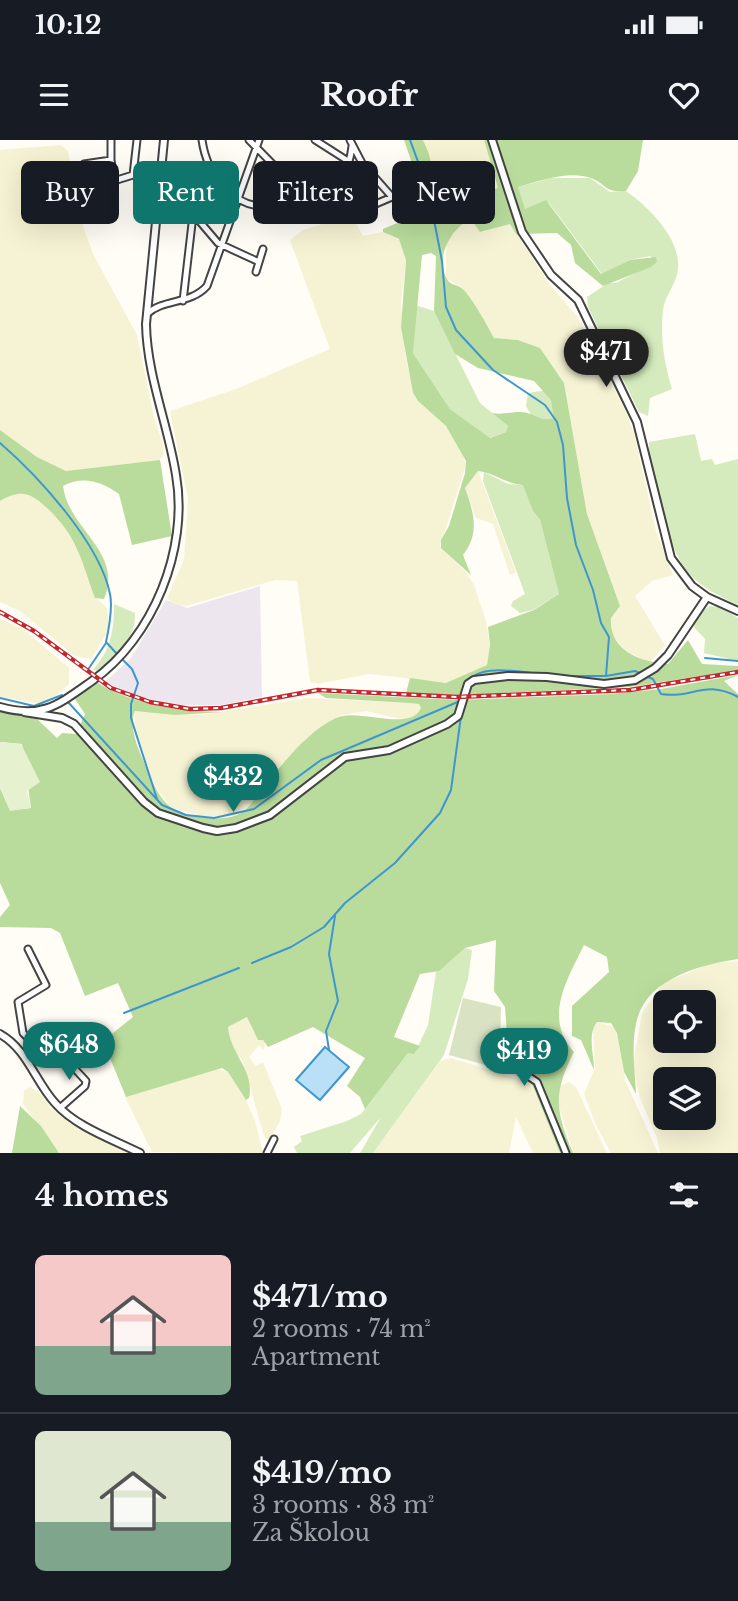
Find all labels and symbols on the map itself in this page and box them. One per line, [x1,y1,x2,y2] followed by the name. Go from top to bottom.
[565,330,647,389] pin: $471
[192,754,274,814] pin: $432
[28,1023,110,1082] pin: $648
[483,1028,565,1088] pin: $419

